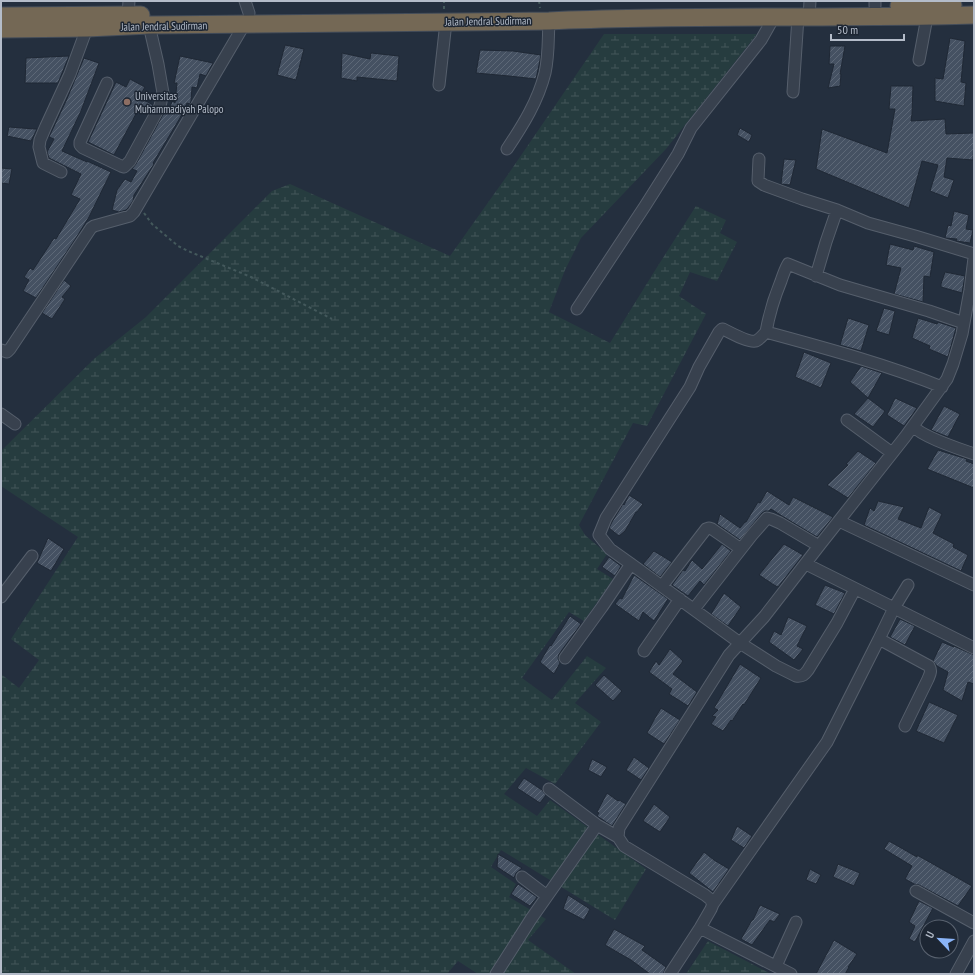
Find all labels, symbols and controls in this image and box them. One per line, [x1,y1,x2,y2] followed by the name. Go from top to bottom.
[444,13,531,29] street label: Jalan Jendral Sudirman
[831,16,904,42] scale bar
[120,18,207,34] street label: Jalan Jendral Sudirman
[837,22,858,37] text: 50 m
[135,89,224,116] place label: Universitas Muhammadiyah Palopo
[122,97,132,107] marker: Universitas Muhammadiyah Palopo
[919,919,959,959] north arrow
[922,929,938,940] text: U

